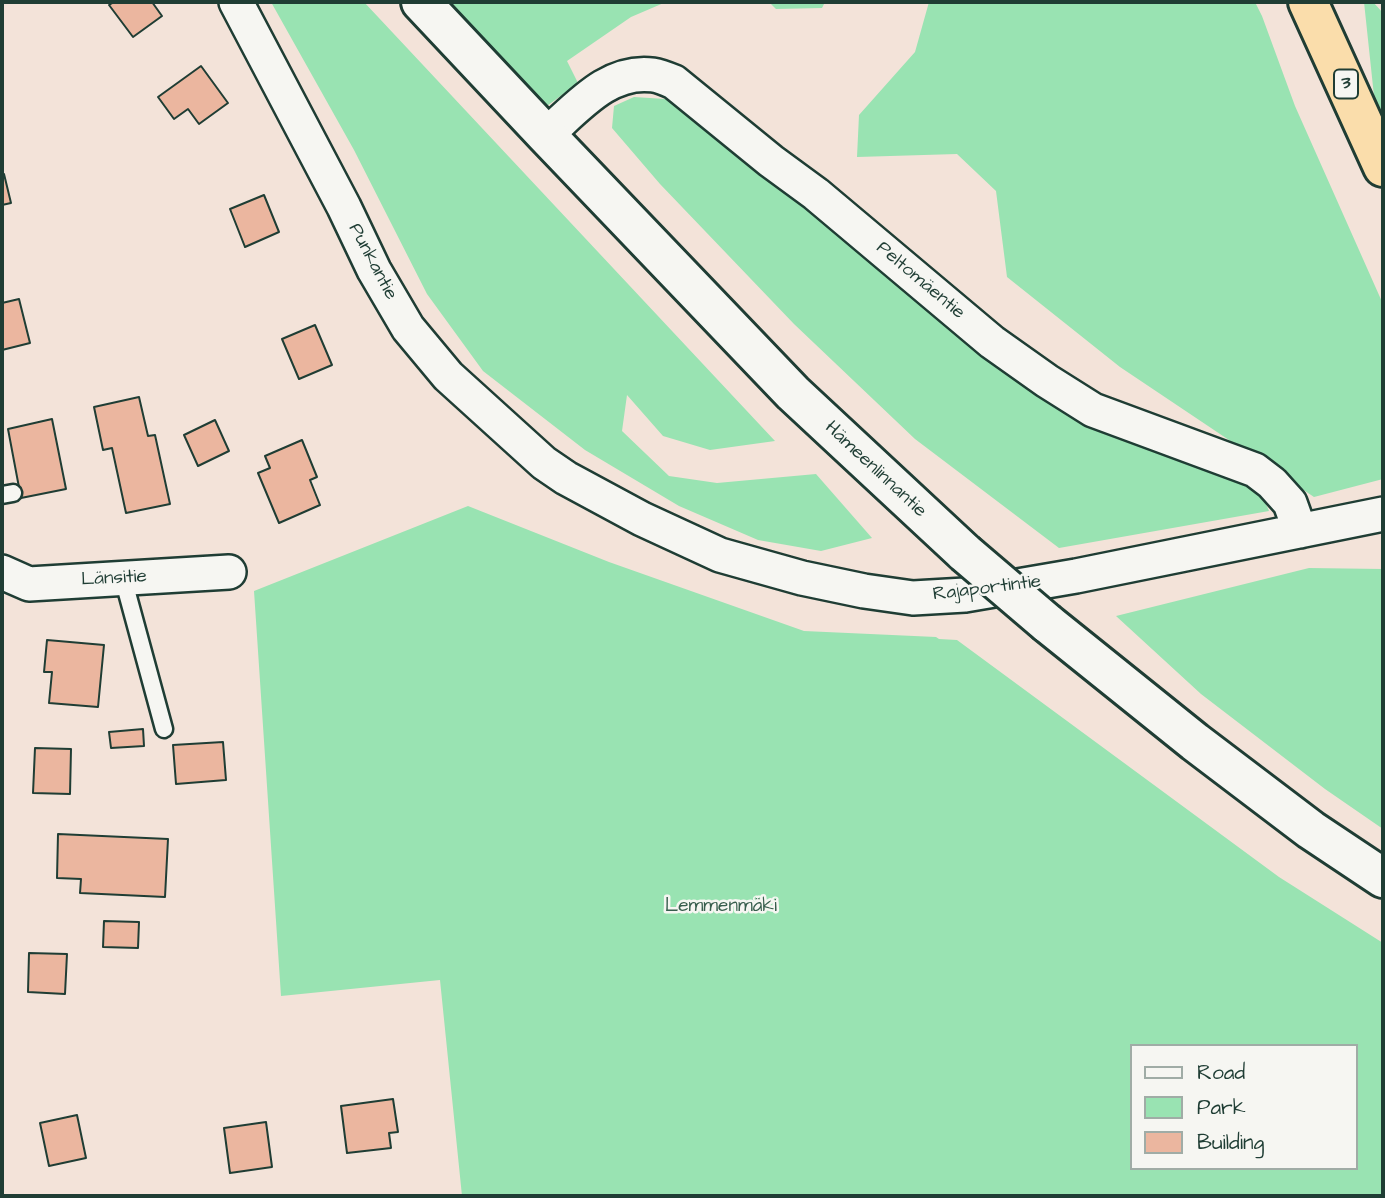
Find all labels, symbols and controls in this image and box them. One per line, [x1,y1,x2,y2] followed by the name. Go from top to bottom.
[1334,70,1358,98] road number: 3
[342,220,402,304] street label: Punkantie
[871,237,969,325] street label: Peltomäentie
[819,417,931,523] street label: Hämeenlinnantie
[81,566,147,592] street label: Länsitie
[932,571,1042,607] street label: Rajaportintie
[665,896,777,918] park label: Lemmenmäki
[1130,1044,1357,1170] legend
[1197,1058,1245,1087] text: Road
[1197,1093,1246,1122] text: Park
[1197,1128,1264,1157] text: Building

